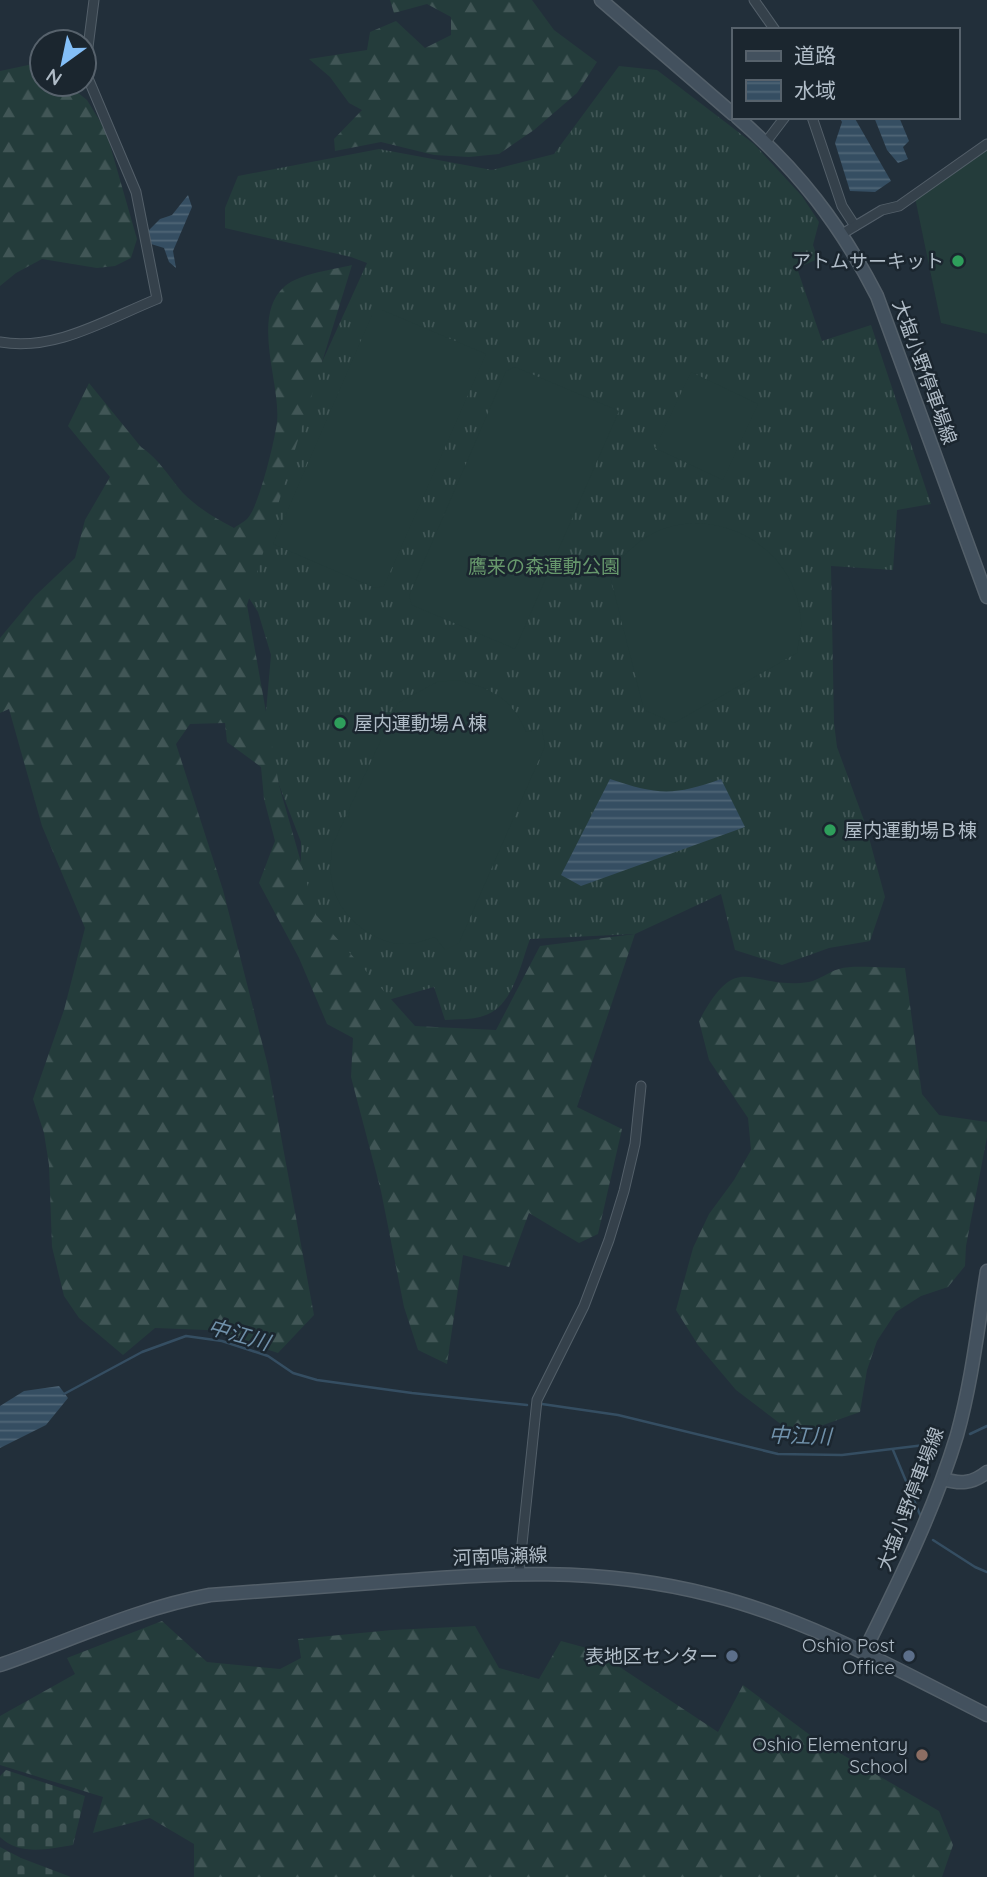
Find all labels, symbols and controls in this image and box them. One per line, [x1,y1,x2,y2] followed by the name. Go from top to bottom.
[28,28,98,98] north arrow
[732,28,959,119] legend
[794,42,836,68] text: 道路
[41,63,66,91] text: N
[794,77,836,103] text: 水域
[792,249,944,273] place label: アトムサーキット
[950,253,966,269] marker: アトムサーキット
[888,296,962,448] street label: 大塩小野停車場線
[468,554,620,578] park label: 鷹来の森運動公園
[354,711,487,735] place label: 屋内運動場Ａ棟
[332,715,348,731] marker: 屋内運動場Ａ棟
[844,818,977,842] place label: 屋内運動場Ｂ棟
[822,822,838,838] marker: 屋内運動場Ｂ棟
[205,1313,275,1356] water label: 中江川
[768,1421,834,1449] water label: 中江川
[872,1424,948,1574] street label: 大塩小野停車場線
[452,1542,548,1570] street label: 河南鳴瀬線
[802,1633,895,1679] place label: Oshio Post Office
[585,1644,718,1668] place label: 表地区センター
[724,1648,740,1664] marker: 表地区センター
[901,1648,917,1664] marker: Oshio Post Office
[752,1732,908,1778] place label: Oshio Elementary School
[914,1747,930,1763] marker: Oshio Elementary School

